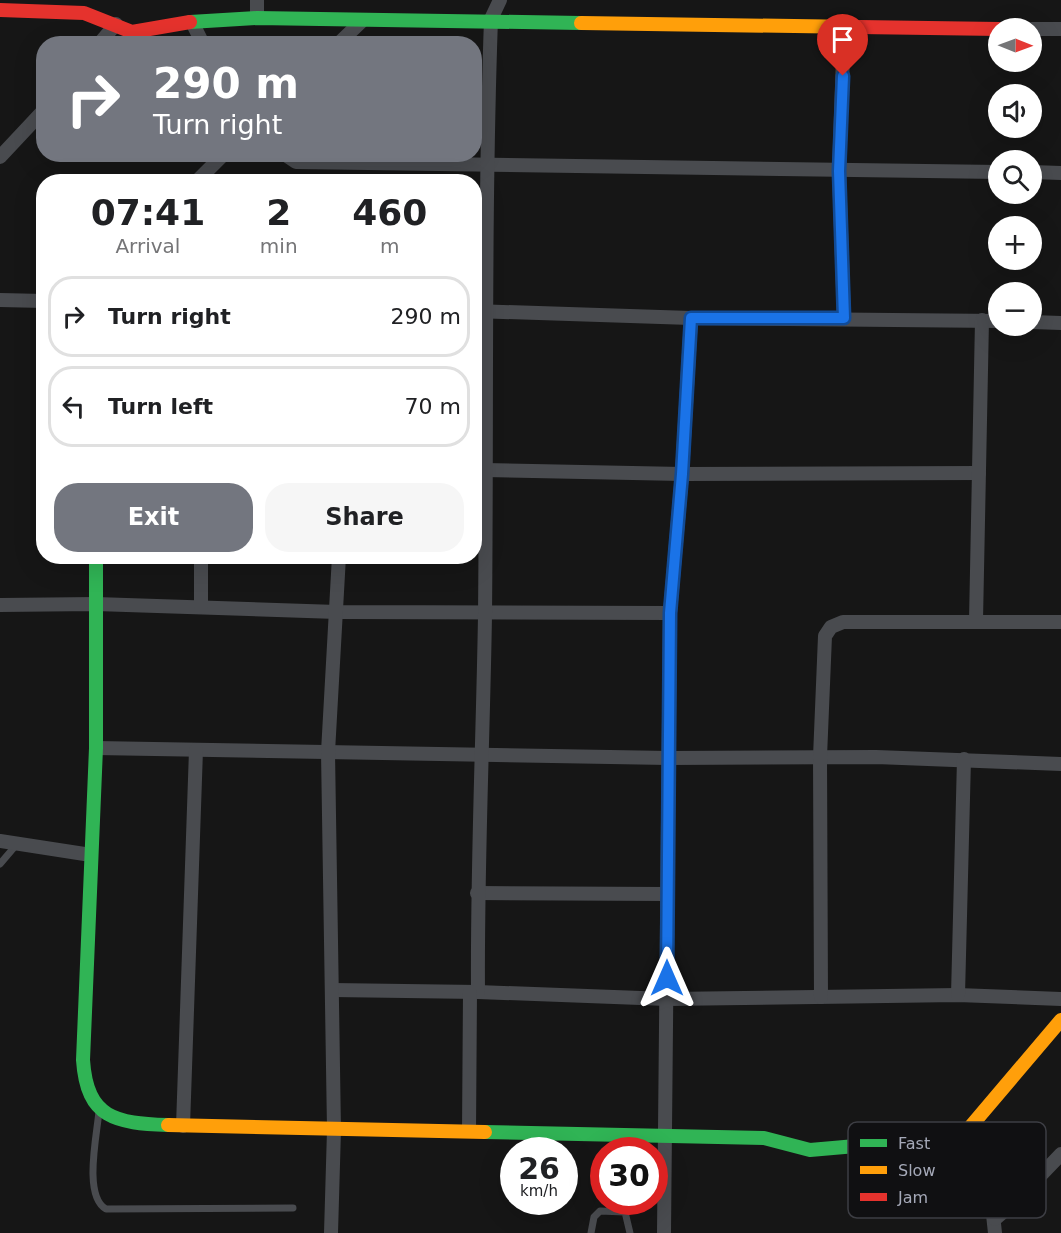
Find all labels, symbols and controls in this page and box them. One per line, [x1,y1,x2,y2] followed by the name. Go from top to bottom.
[817,14,868,76] pin
[988,18,1042,72] north arrow
[988,18,1042,336] map controls
[826,23,859,56] icon: arrive
[153,59,299,108] text: 290 m
[54,60,132,138] icon: right
[988,84,1042,138] button: sound
[153,109,282,140] text: Turn right
[988,150,1042,204] button: search
[91,192,205,233] text: 07:41
[266,192,291,233] text: 2
[352,192,427,233] text: 460
[988,216,1042,270] button: +
[115,234,180,258] text: Arrival
[260,234,298,258] text: min
[380,234,400,258] text: m
[988,282,1042,336] button: −
[57,300,90,333] icon: right
[108,304,231,329] text: Turn right
[391,304,461,329] text: 290 m
[57,390,90,423] icon: left
[108,394,213,419] text: Turn left
[405,394,461,419] text: 70 m
[54,483,253,552] button: Exit
[265,483,464,552] button: Share
[635,946,699,1010] position arrow
[848,1122,1046,1218] legend
[898,1134,930,1153] text: Fast
[590,1137,668,1215] speed limit sign: 30
[518,1151,560,1186] text: 26
[898,1161,935,1180] text: Slow
[520,1182,558,1200] text: km/h
[897,1188,928,1207] text: Jam

